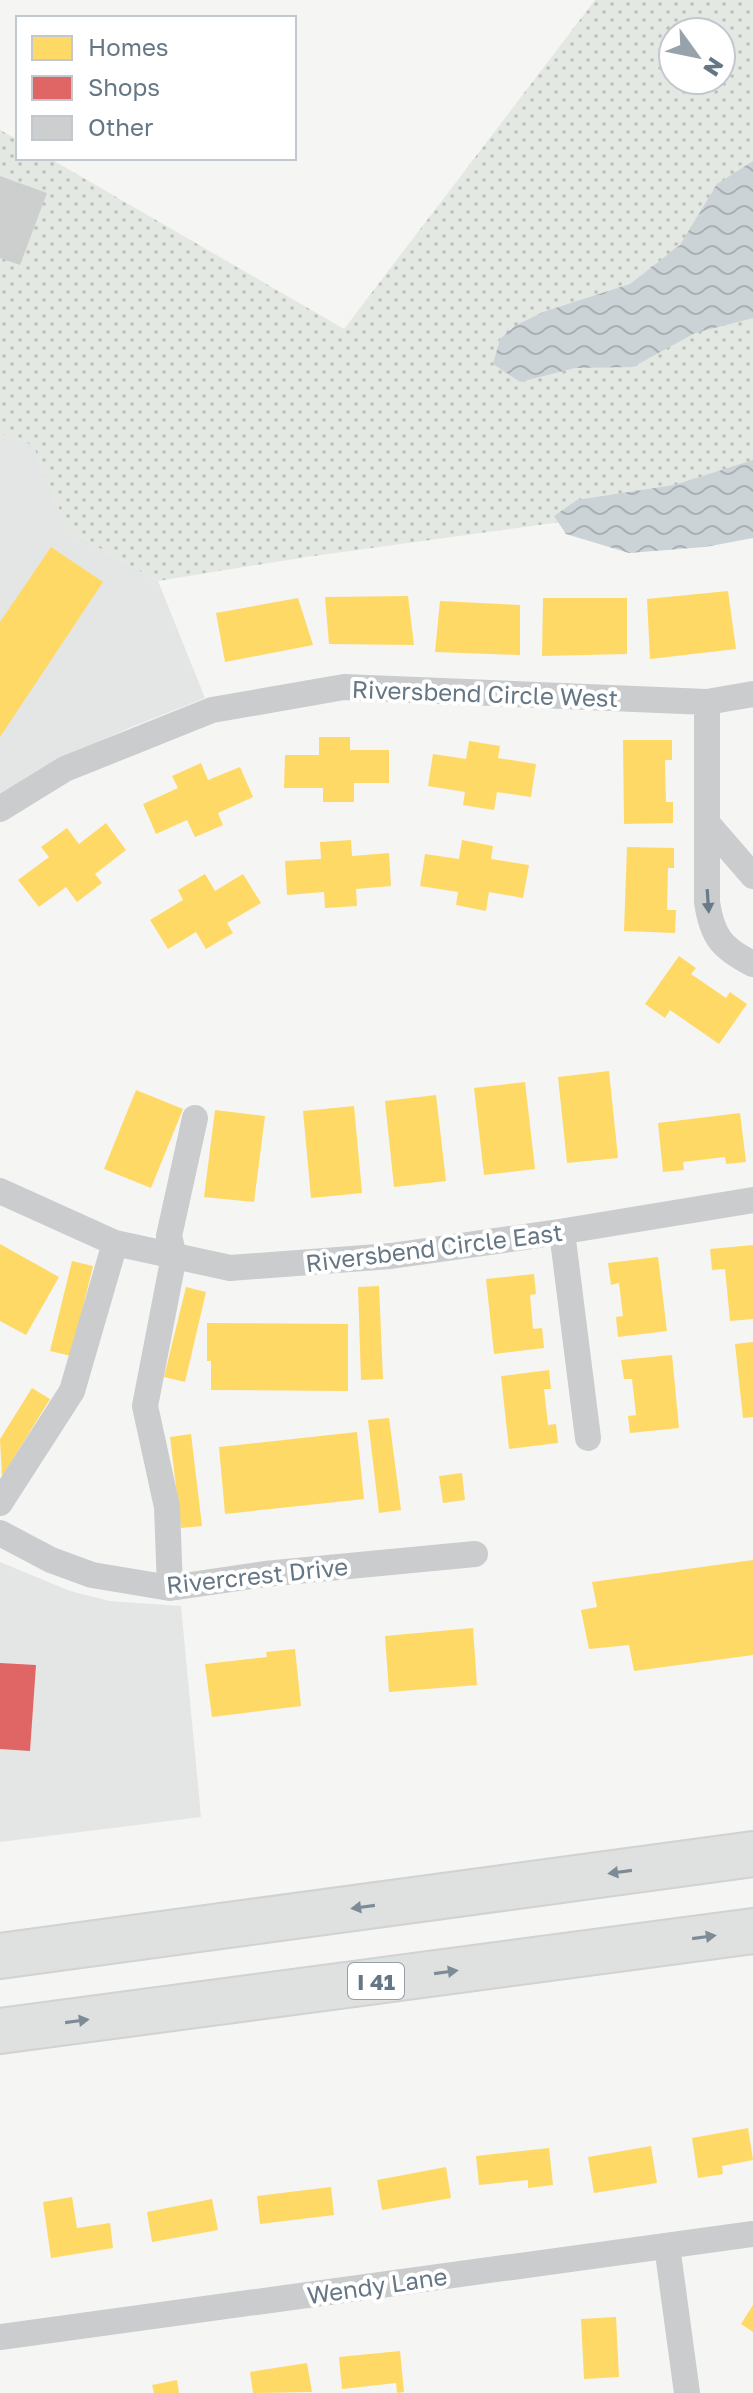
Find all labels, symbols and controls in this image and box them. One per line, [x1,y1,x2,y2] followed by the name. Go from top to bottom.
[16,16,296,160] legend
[657,16,737,96] north arrow
[88,32,169,61] text: Homes
[698,53,730,82] text: N
[88,72,160,101] text: Shops
[88,112,153,141] text: Other
[351,674,619,712] street label: Riversbend Circle West
[702,889,715,914] one-way arrow
[304,1217,564,1277] street label: Riversbend Circle East
[165,1551,349,1599] street label: Rivercrest Drive
[607,1865,632,1878] one-way arrow
[350,1901,375,1914] one-way arrow
[692,1930,717,1943] one-way arrow
[348,1963,404,1999] road number: I 41
[434,1965,459,1978] one-way arrow
[65,2014,90,2027] one-way arrow
[305,2261,449,2309] street label: Wendy Lane

